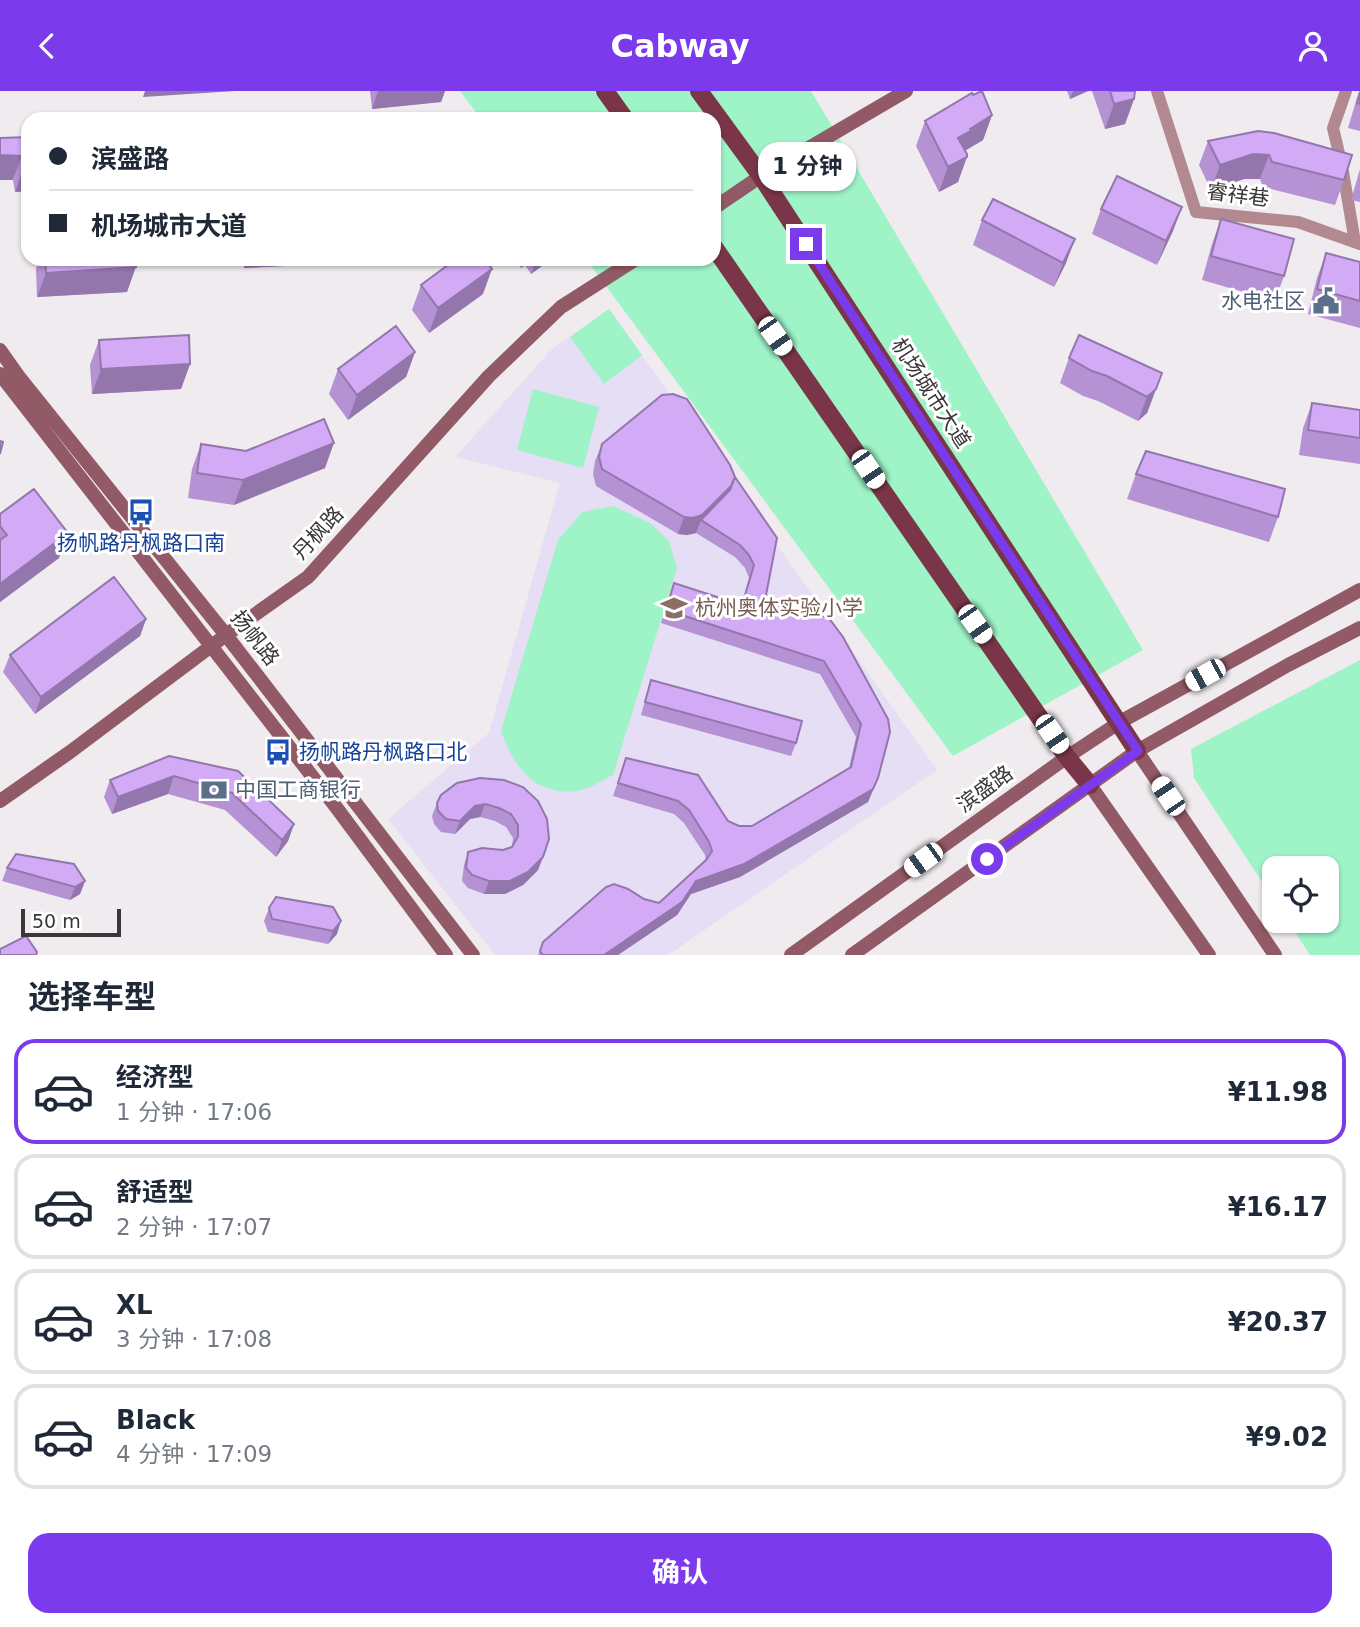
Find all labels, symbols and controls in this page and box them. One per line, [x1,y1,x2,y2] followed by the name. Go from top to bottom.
[28,27,66,65] icon: back
[610,27,750,65] text: Cabway
[1294,27,1332,65] icon: person
[757,143,855,191] callout: 1 分钟
[91,144,169,174] text: 滨盛路
[772,153,842,179] text: 1 分钟
[1205,179,1271,211] street label: 睿祥巷
[91,211,247,241] text: 机场城市大道
[790,228,822,260] route end
[1311,286,1341,316] public building icon: 水电社区
[1221,289,1305,313] place label: 水电社区
[755,313,796,359] car
[887,334,975,452] street label: 机场城市大道
[848,446,889,492] car
[126,497,156,527] bus stop icon: 扬帆路丹枫路口南
[288,502,348,564] street label: 丹枫路
[57,531,225,555] place label: 扬帆路丹枫路口南
[659,593,689,623] school or university icon: 杭州奥体实验小学
[695,596,863,620] place label: 杭州奥体实验小学
[955,601,996,647] car
[226,606,284,670] street label: 扬帆路
[1182,656,1229,694] car
[1032,711,1073,757] car
[263,737,293,767] bus stop icon: 扬帆路丹枫路口北
[299,740,467,764] place label: 扬帆路丹枫路口北
[952,761,1018,817] street label: 滨盛路
[1148,773,1189,819] car
[199,775,229,805] bank icon: 中国工商银行
[235,778,361,802] place label: 中国工商银行
[900,839,947,881] car
[971,843,1003,875] route start
[1262,856,1339,933] map controls
[1262,856,1339,933] button: locate
[21,906,121,938] scale bar
[32,910,81,932] text: 50 m
[28,978,156,1016] text: 选择车型
[32,1060,95,1123] icon: car
[116,1062,194,1092] text: 经济型
[1228,1077,1328,1107] text: ¥11.98
[116,1099,272,1125] text: 1 分钟 · 17:06
[32,1175,95,1238] icon: car
[116,1177,194,1207] text: 舒适型
[1228,1192,1328,1222] text: ¥16.17
[116,1214,272,1240] text: 2 分钟 · 17:07
[32,1290,95,1353] icon: car
[116,1290,153,1320] text: XL
[1228,1307,1328,1337] text: ¥20.37
[116,1326,272,1352] text: 3 分钟 · 17:08
[32,1405,95,1468] icon: car
[116,1405,195,1435] text: Black
[1246,1422,1328,1452] text: ¥9.02
[116,1441,272,1467] text: 4 分钟 · 17:09
[28,1533,1332,1613] button: 确认

